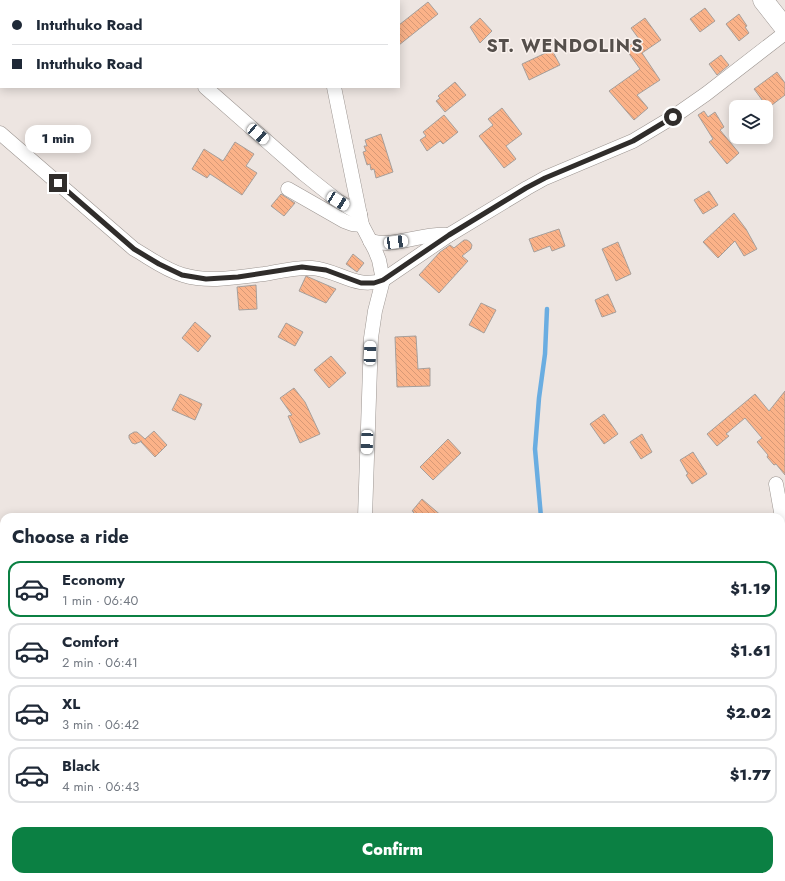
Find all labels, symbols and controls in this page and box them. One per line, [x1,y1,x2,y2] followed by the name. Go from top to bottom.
[36,14,142,36] text: Intuthuko Road
[487,33,643,59] district label: ST. WENDOLINS
[36,53,142,75] text: Intuthuko Road
[729,100,773,144] map controls
[729,100,773,144] button: layers
[664,108,682,126] route start
[245,122,271,146] car
[25,125,91,153] callout: 1 min
[42,129,74,148] text: 1 min
[49,174,67,192] route end
[325,190,351,212] car
[383,234,409,250] car
[364,341,376,365] car
[361,430,373,454] car
[12,524,129,550] text: Choose a ride
[62,569,125,591] text: Economy
[14,571,50,607] icon: car
[730,578,771,600] text: $1.19
[62,591,138,610] text: 1 min · 06:40
[62,631,119,653] text: Comfort
[14,633,50,669] icon: car
[730,640,771,662] text: $1.61
[62,653,138,672] text: 2 min · 06:41
[62,693,80,715] text: XL
[14,695,50,731] icon: car
[726,702,771,724] text: $2.02
[62,715,139,734] text: 3 min · 06:42
[62,755,100,777] text: Black
[14,757,50,793] icon: car
[730,764,771,786] text: $1.77
[62,777,139,796] text: 4 min · 06:43
[12,827,773,873] button: Confirm

